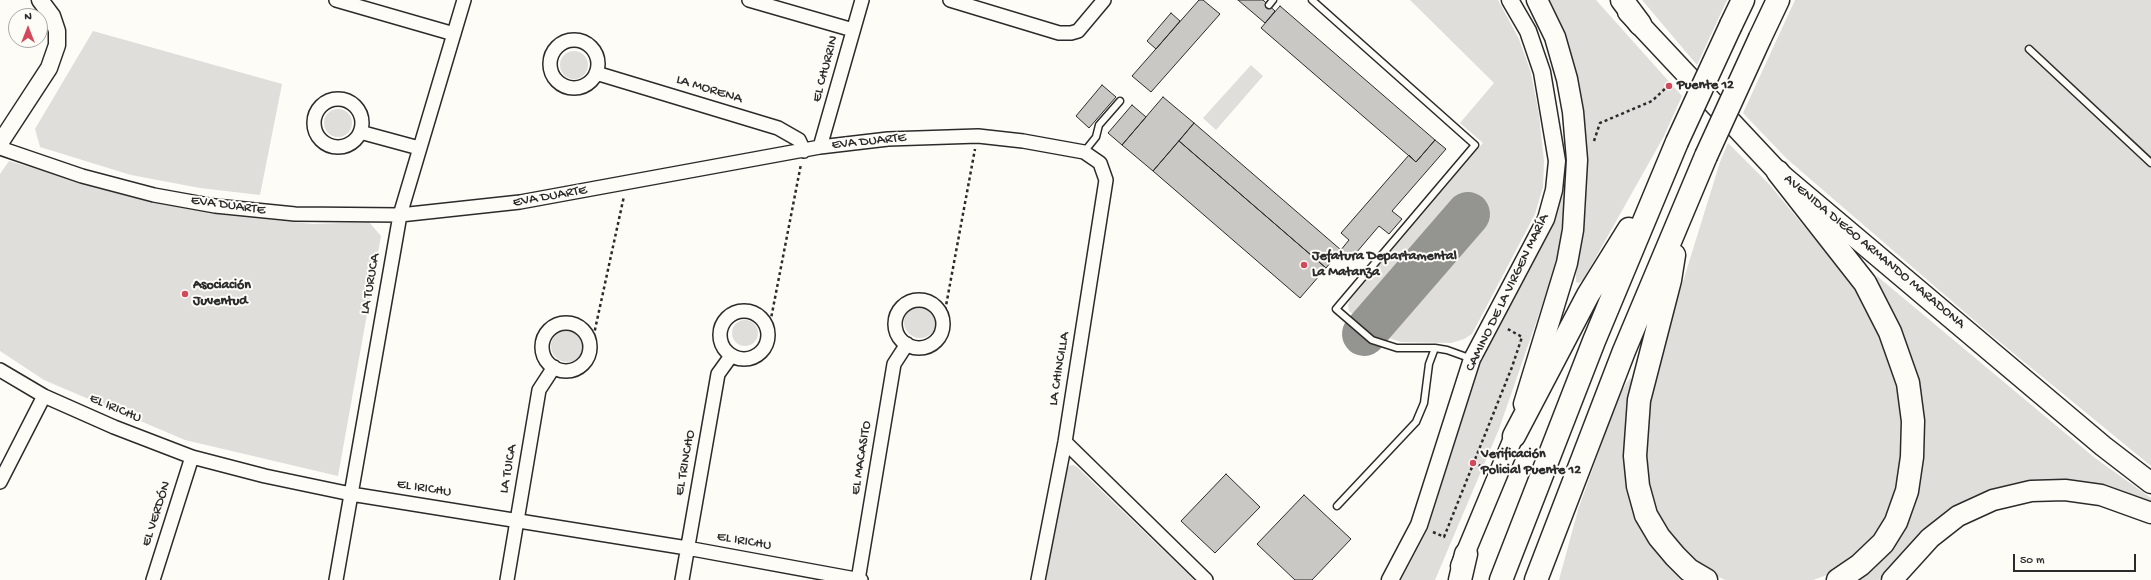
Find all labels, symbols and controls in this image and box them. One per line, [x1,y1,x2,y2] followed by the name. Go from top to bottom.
[8,8,48,48] north arrow
[24,11,32,23] text: N
[809,34,843,104] street label: EL CHURRIN
[674,72,744,108] street label: LA MORENA
[1677,78,1734,94] place label: Puente 12
[1664,81,1674,91] marker: Puente 12
[831,130,907,154] street label: EVA DUARTE
[1780,171,1968,333] street label: AVENIDA DIEGO ARMANDO MARADONA
[512,182,588,212] street label: EVA DUARTE
[190,192,266,220] street label: EVA DUARTE
[1463,212,1553,374] street label: CAMINO DE LA VIRGEN MARÍA
[1312,249,1457,282] place label: Jefatura Departamental La Matanza
[357,252,385,316] street label: LA TURUCA
[1299,260,1309,270] marker: Jefatura Departamental La Matanza
[193,278,251,310] place label: Asociación Juventud
[180,289,190,299] marker: Asociación Juventud
[1046,331,1074,407] street label: LA CHINCILLA
[86,391,144,427] street label: EL IRICHU
[848,420,876,496] street label: EL MACASITO
[672,429,700,497] street label: EL TRINCHO
[496,443,522,495] street label: LA TUICA
[1481,447,1581,480] place label: Verificación Policial Puente 12
[1468,458,1478,468] marker: Verificación Policial Puente 12
[396,476,452,502] street label: EL IRICHU
[139,479,175,549] street label: EL VERDÓN
[716,529,772,555] street label: EL IRICHU
[2015,546,2138,572] scale bar
[2020,554,2045,568] text: 50 m

